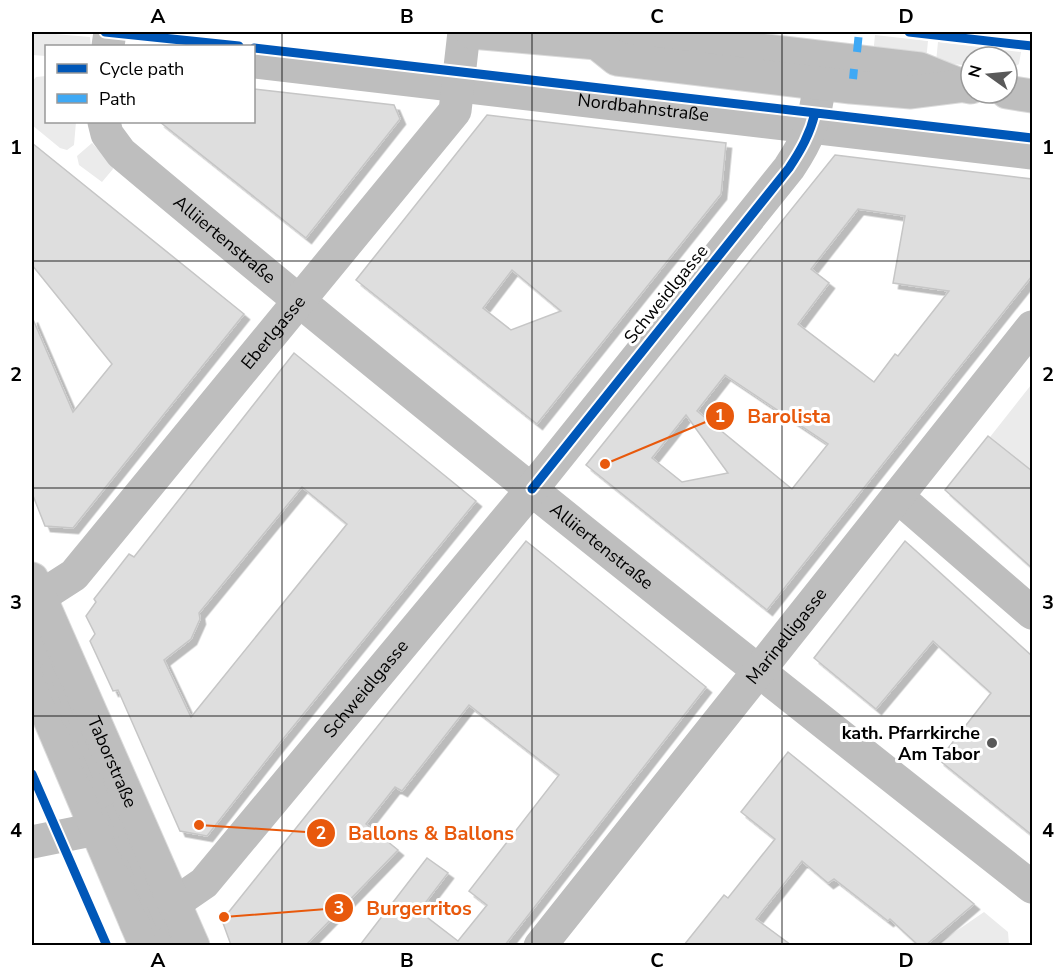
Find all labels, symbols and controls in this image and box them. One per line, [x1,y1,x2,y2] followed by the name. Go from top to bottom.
[151,3,166,30] text: A
[400,3,414,30] text: B
[650,3,664,30] text: C
[898,3,914,30] text: D
[45,45,255,123] legend
[959,45,1019,105] north arrow
[99,57,184,81] text: Cycle path
[963,63,988,80] text: N
[99,87,136,111] text: Path
[576,88,710,127] street label: Nordbahnstraße
[10,134,22,161] text: 1
[1042,134,1054,161] text: 1
[169,190,281,289] street label: Alliiertenstraße
[619,239,713,349] street label: Schweidlgasse
[236,290,311,374] street label: Eberlgasse
[10,361,22,388] text: 2
[1042,361,1054,388] text: 2
[705,397,843,435] callout: Barolista
[747,403,831,430] text: Barolista
[715,404,725,428] text: 1
[545,497,659,595] street label: Alliiertenstraße
[741,583,832,689] street label: Marinelligasse
[10,589,22,616] text: 3
[1042,589,1054,616] text: 3
[318,634,414,743] street label: Schweidlgasse
[82,713,143,812] street label: Taborstraße
[842,721,980,766] place label: kath. Pfarrkirche Am Tabor
[985,736,999,750] marker: kath. Pfarrkirche Am Tabor
[306,814,526,852] callout: Ballons & Ballons
[10,817,22,844] text: 4
[1042,817,1054,844] text: 4
[348,820,514,847] text: Ballons & Ballons
[316,821,326,845] text: 2
[324,889,484,927] callout: Burgerritos
[366,895,472,922] text: Burgerritos
[334,896,344,920] text: 3
[151,947,166,974] text: A
[400,947,414,974] text: B
[650,947,664,974] text: C
[898,947,914,974] text: D

